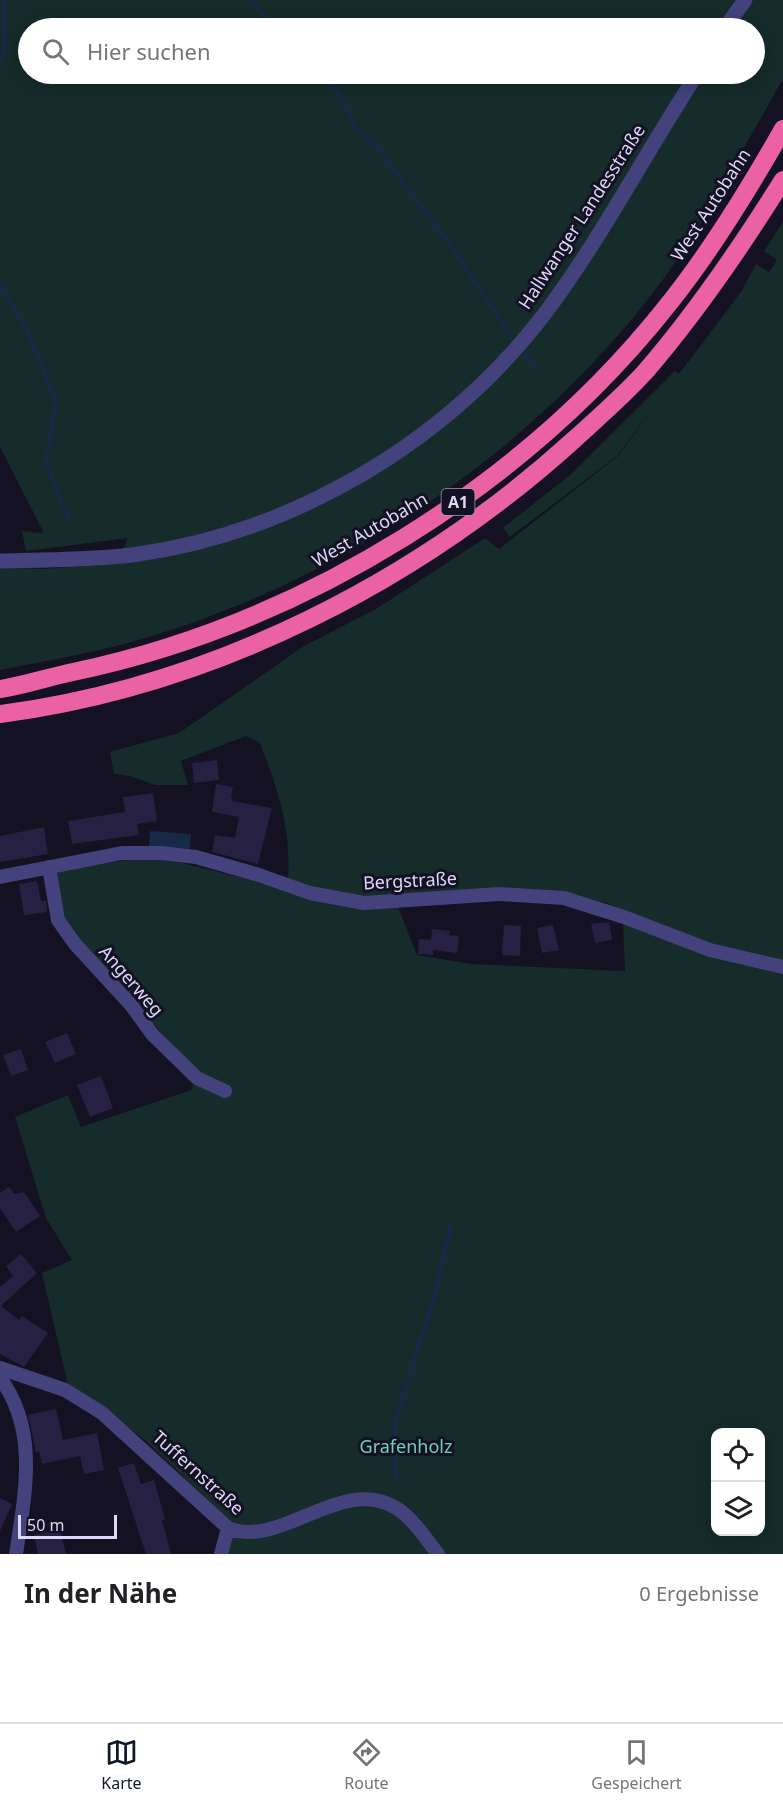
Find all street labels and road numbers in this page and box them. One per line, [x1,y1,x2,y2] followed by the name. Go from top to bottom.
[512,119,650,313] street label: Hallwanger Landesstraße
[665,144,756,265] street label: West Autobahn
[307,486,432,572] street label: West Autobahn
[442,489,474,515] road number: A1
[362,866,458,894] street label: Bergstraße
[94,940,169,1021] street label: Angerweg
[148,1425,249,1520] street label: Tuffernstraße

